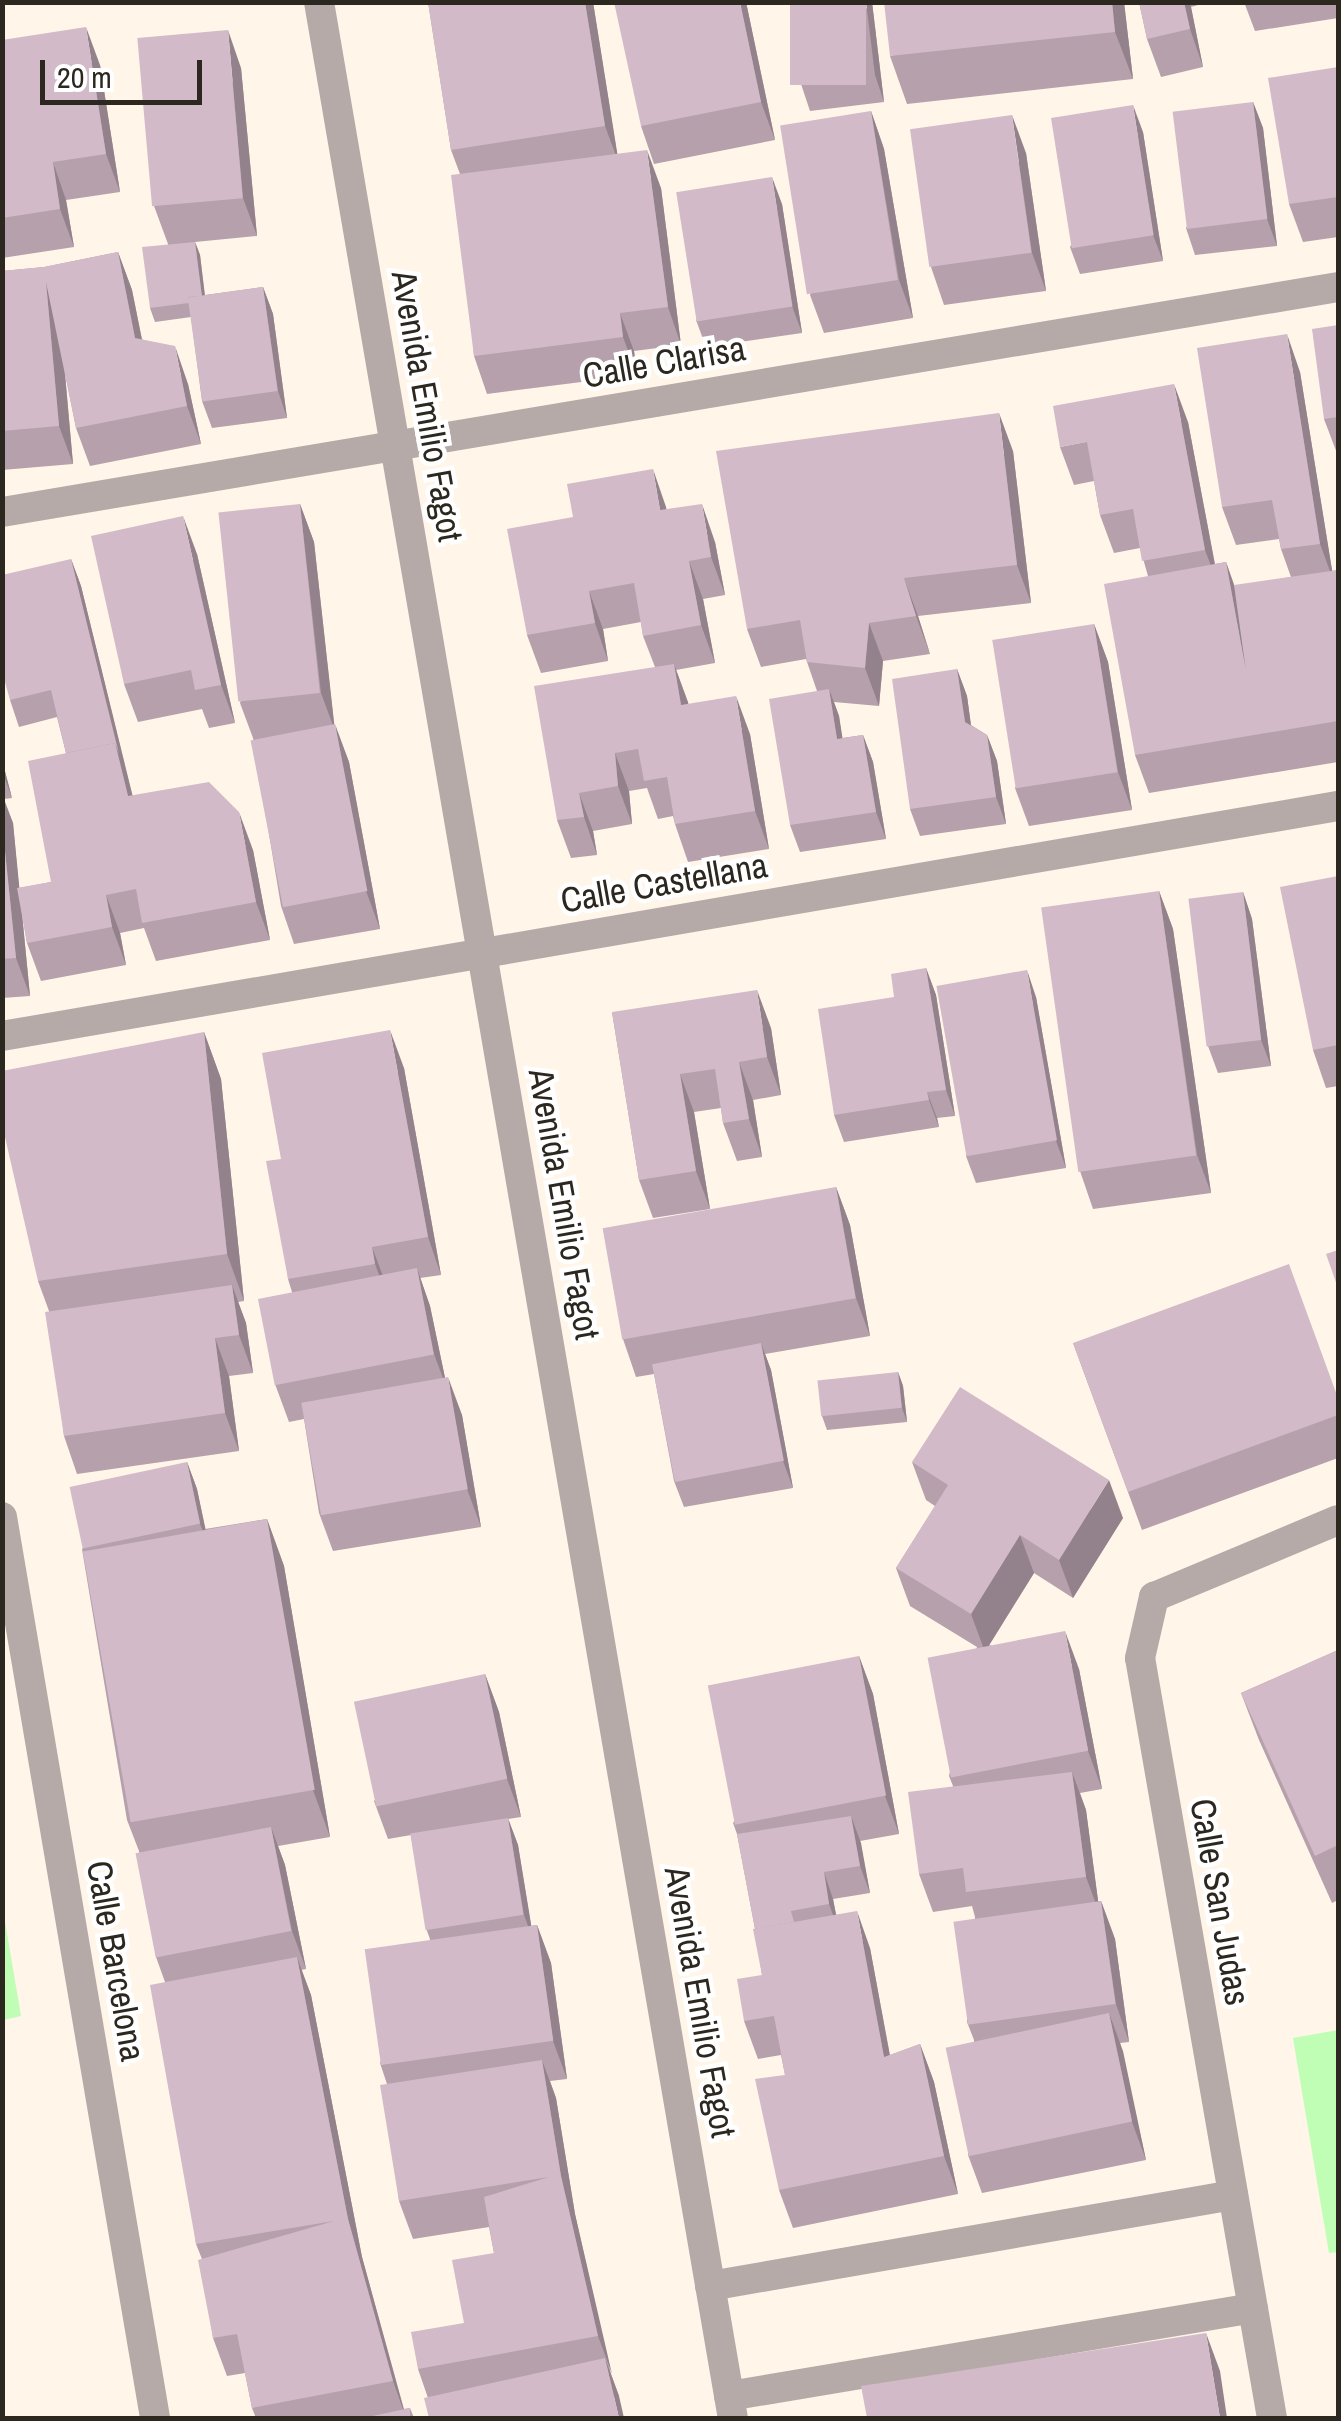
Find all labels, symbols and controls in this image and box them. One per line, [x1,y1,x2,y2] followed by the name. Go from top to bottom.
[45,40,208,102] scale bar
[57,57,112,97] text: 20 m
[383,267,471,545] street label: Avenida Emilio Fagot
[579,327,749,397] street label: Calle Clarisa
[557,844,771,922] street label: Calle Castellana
[520,1065,608,1343] street label: Avenida Emilio Fagot
[1181,1795,1259,2009] street label: Calle San Judas
[78,1858,154,2064] street label: Calle Barcelona
[656,1863,744,2141] street label: Avenida Emilio Fagot

